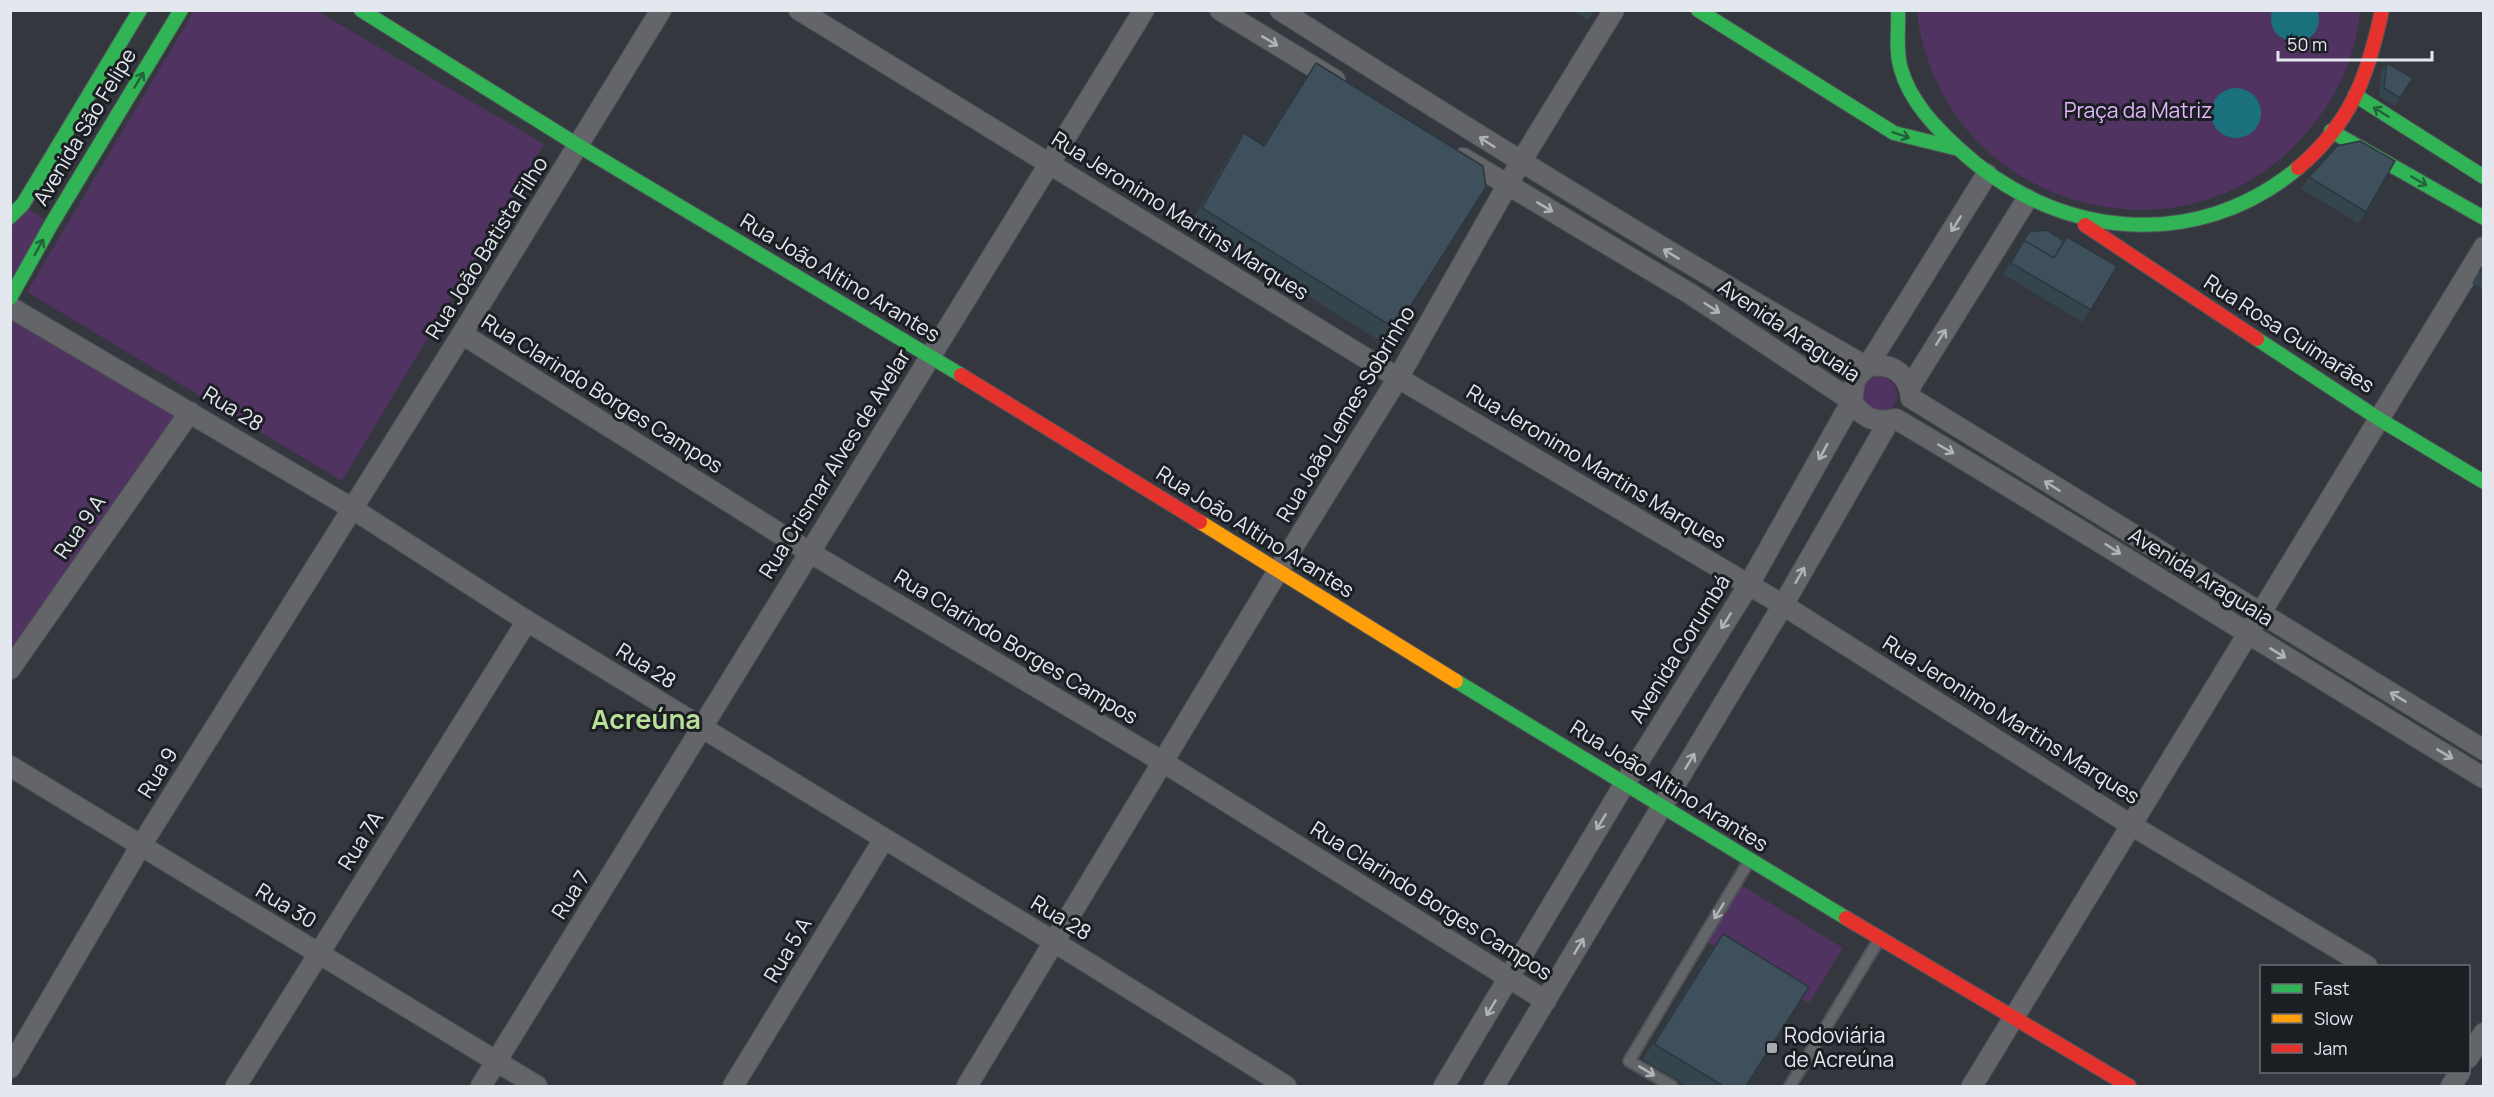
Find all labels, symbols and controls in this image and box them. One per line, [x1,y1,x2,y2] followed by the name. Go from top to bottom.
[2278,24,2432,62] scale bar
[2287,32,2327,56] text: 50 m
[1261,35,1278,47] one-way arrow
[26,43,142,210] street label: Avenida São Felipe
[133,72,145,89] one-way arrow
[2064,96,2212,124] park label: Praça da Matriz
[2373,106,2390,118] one-way arrow
[1047,124,1314,306] street label: Rua Jeronimo Martins Marques
[1891,130,1910,141] one-way arrow
[1478,135,1495,148] one-way arrow
[419,151,554,344] street label: Rua João Batista Filho
[2410,175,2427,187] one-way arrow
[1536,202,1553,214] one-way arrow
[735,206,946,348] street label: Rua João Altino Arantes
[1950,215,1963,232] one-way arrow
[33,239,45,256] one-way arrow
[1663,248,1680,260] one-way arrow
[2199,268,2380,399] street label: Rua Rosa Guimarães
[1713,272,1866,388] street label: Avenida Araguaia
[1269,300,1421,527] street label: Rua João Lemes Sobrinho
[1703,302,1719,314] one-way arrow
[476,307,729,479] street label: Rua Clarindo Borges Campos
[1936,329,1948,346] one-way arrow
[752,343,917,583] street label: Rua Crismar Alves de Avelar
[1462,377,1731,555] street label: Rua Jeronimo Martins Marques
[198,379,269,437] street label: Rua 28
[1817,442,1828,460] one-way arrow
[1937,443,1954,455] one-way arrow
[1151,459,1360,604] street label: Rua João Altino Arantes
[2044,479,2061,491] one-way arrow
[47,489,111,564] street label: Rua 9 A
[2124,520,2279,632] street label: Avenida Araguaia
[2105,543,2121,555] one-way arrow
[889,562,1144,730] street label: Rua Clarindo Borges Campos
[1794,567,1806,584] one-way arrow
[1622,569,1736,728] street label: Avenida Corumbá
[1720,612,1732,629] one-way arrow
[1878,628,2145,810] street label: Rua Jeronimo Martins Marques
[611,636,682,694] street label: Rua 28
[2269,648,2286,660] one-way arrow
[2390,691,2407,703] one-way arrow
[591,700,701,737] district label: Acreúna
[1565,713,1774,858] street label: Rua João Altino Arantes
[131,742,183,803] street label: Rua 9
[2436,749,2453,761] one-way arrow
[1684,753,1696,770] one-way arrow
[331,806,389,875] street label: Rua 7A
[1595,813,1607,830] one-way arrow
[1305,814,1558,986] street label: Rua Clarindo Borges Campos
[544,865,596,924] street label: Rua 7
[251,876,322,934] street label: Rua 30
[1026,888,1097,946] street label: Rua 28
[1712,902,1724,919] one-way arrow
[757,912,817,987] street label: Rua 5 A
[1573,938,1585,955] one-way arrow
[2260,965,2470,1073] legend
[2314,976,2349,1000] text: Fast
[1485,999,1497,1016] one-way arrow
[2314,1006,2354,1030] text: Slow
[1784,1021,1894,1073] place label: Rodoviária de Acreúna
[2314,1036,2348,1060] text: Jam
[1765,1041,1779,1055] marker: Rodoviária de Acreúna
[1638,1066,1655,1078] one-way arrow

